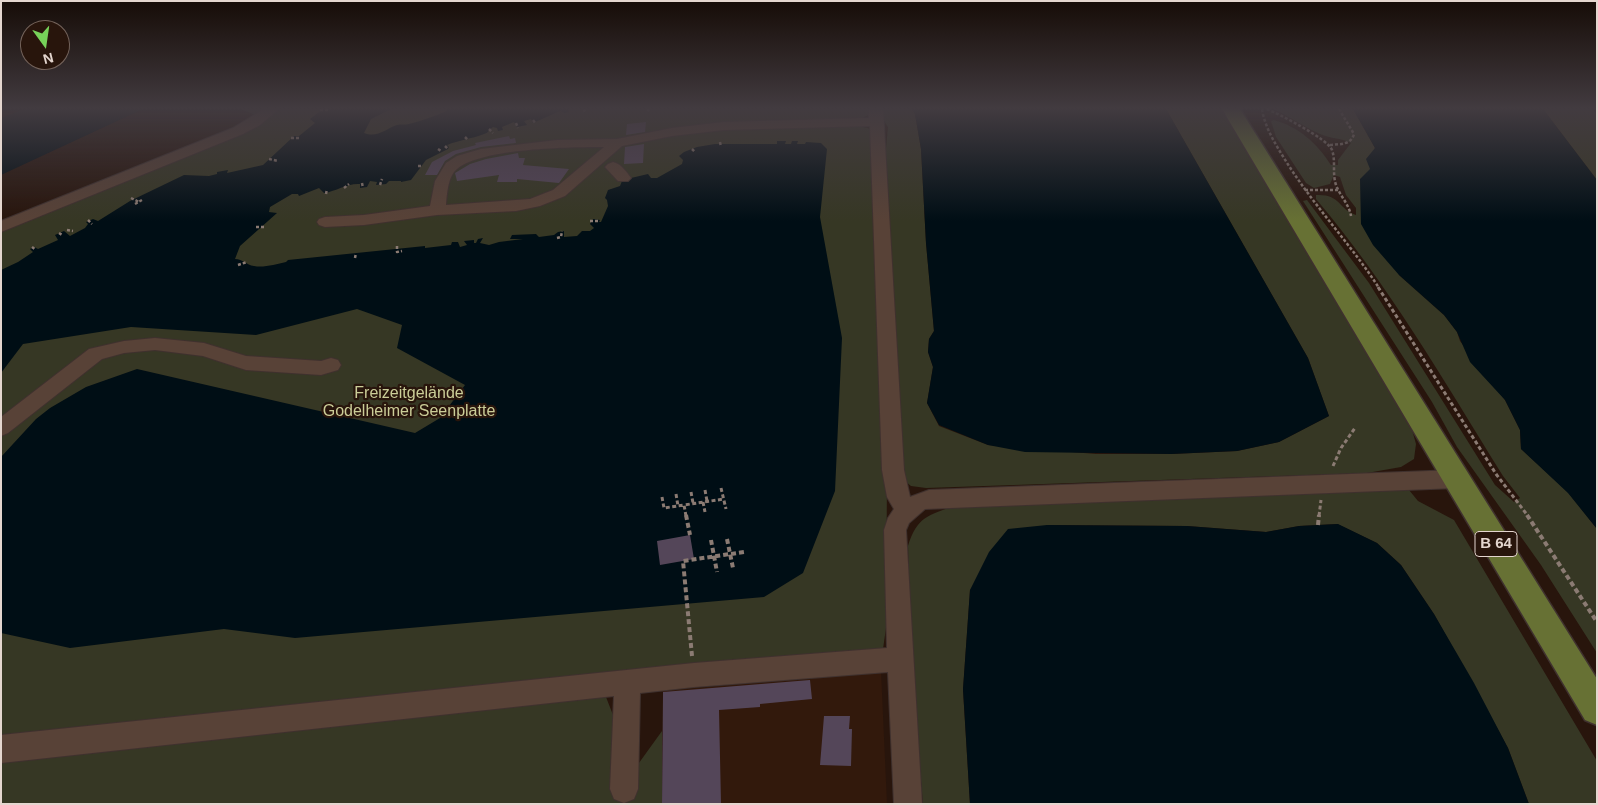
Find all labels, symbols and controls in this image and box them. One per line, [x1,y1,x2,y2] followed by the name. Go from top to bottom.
[20,20,70,70] north arrow
[42,50,55,68] text: N
[323,384,495,422] park label: Freizeitgelände Godelheimer Seenplatte
[1475,532,1517,556] road number: B 64

